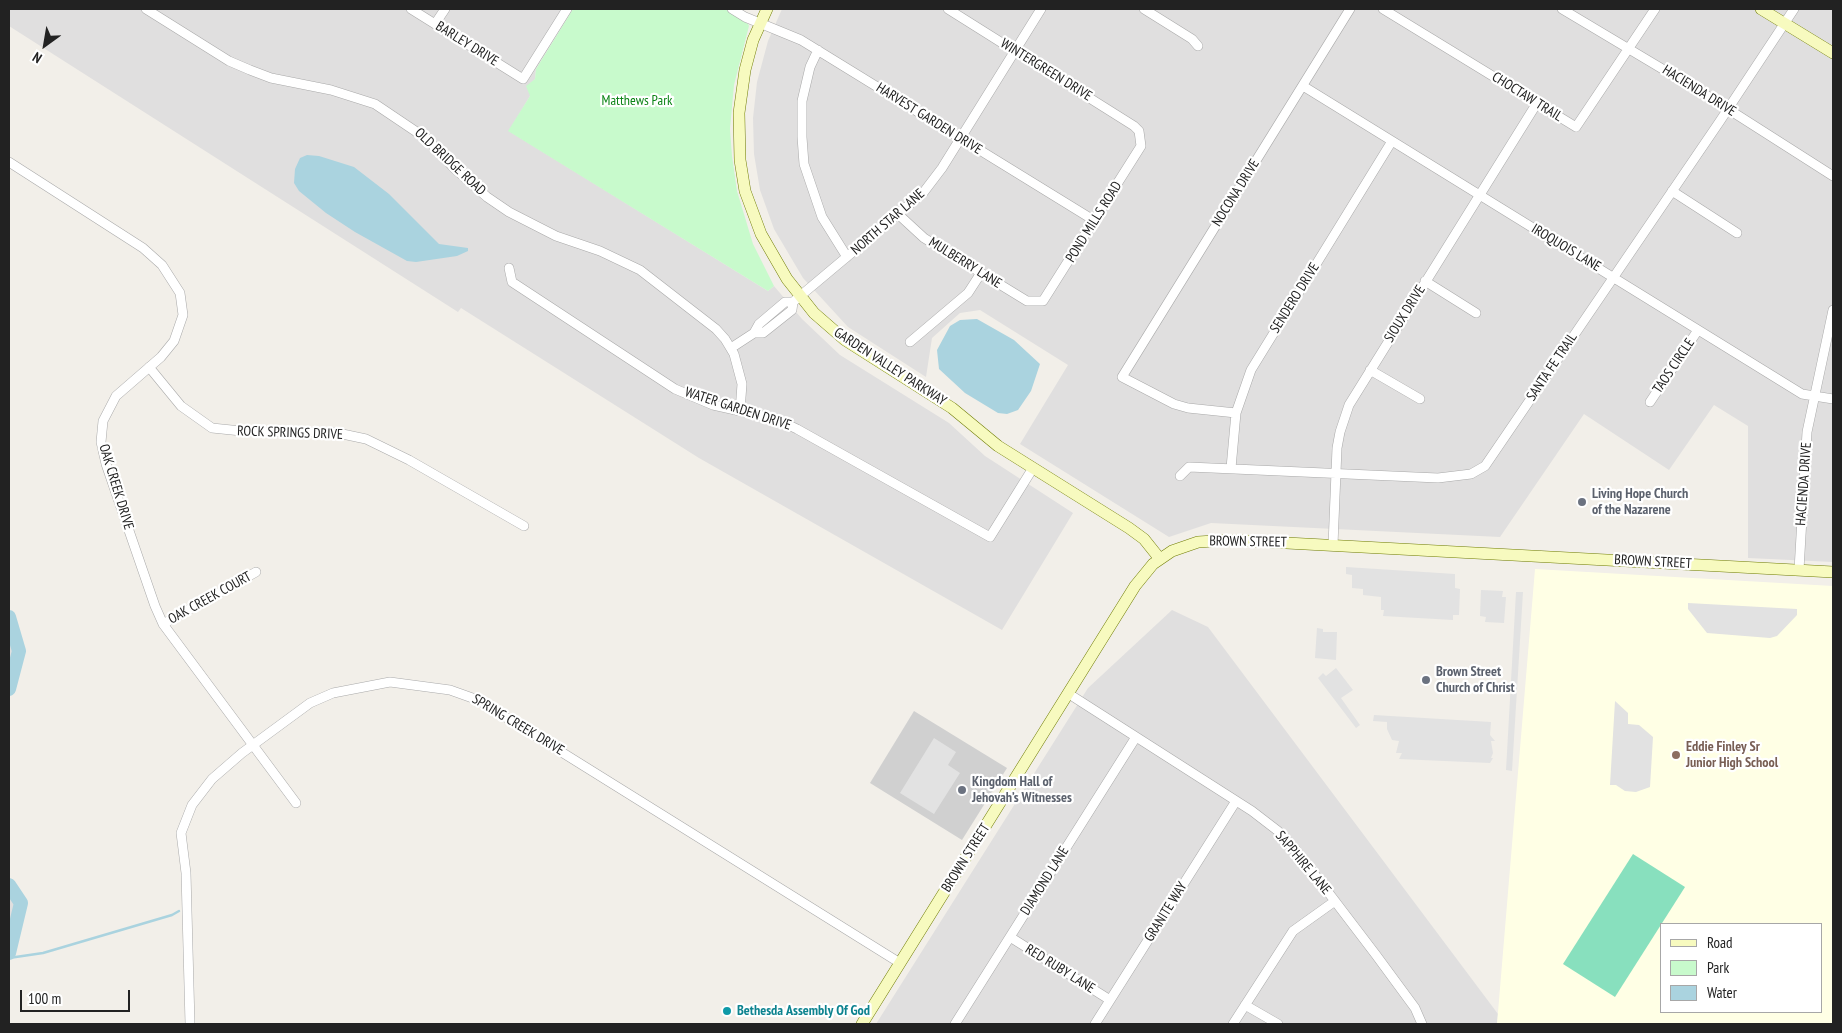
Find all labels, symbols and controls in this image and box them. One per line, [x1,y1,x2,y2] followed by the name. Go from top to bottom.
[432,18,502,70] street label: BARLEY DRIVE
[20,20,70,70] north arrow
[997,35,1095,105] street label: WINTERGREEN DRIVE
[29,48,45,67] text: N
[1659,62,1739,120] street label: HACIENDA DRIVE
[1489,69,1565,125] street label: CHOCTAW TRAIL
[873,80,985,158] street label: HARVEST GARDEN DRIVE
[602,93,672,109] park label: Matthews Park
[411,125,489,199] street label: OLD BRIDGE ROAD
[1209,156,1263,230] street label: NOCONA DRIVE
[1062,178,1126,266] street label: POND MILLS ROAD
[848,186,928,258] street label: NORTH STAR LANE
[1528,221,1604,275] street label: IROQUOIS LANE
[925,234,1005,292] street label: MULBERRY LANE
[1267,260,1323,336] street label: SENDERO DRIVE
[1381,282,1429,346] street label: SIOUX DRIVE
[831,324,949,410] street label: GARDEN VALLEY PARKWAY
[1523,330,1581,404] street label: SANTA FE TRAIL
[1650,335,1698,397] street label: TAOS CIRCLE
[683,384,793,434] street label: WATER GARDEN DRIVE
[237,423,343,443] street label: ROCK SPRINGS DRIVE
[95,442,137,532] street label: OAK CREEK DRIVE
[1793,442,1815,526] street label: HACIENDA DRIVE
[1592,486,1688,518] place label: Living Hope Church of the Nazarene
[1576,496,1588,508] marker: Living Hope Church of the Nazarene
[1209,533,1287,551] street label: BROWN STREET
[1614,552,1692,572] street label: BROWN STREET
[166,568,254,628] street label: OAK CREEK COURT
[1436,664,1515,696] place label: Brown Street Church of Christ
[1420,674,1432,686] marker: Brown Street Church of Christ
[469,691,567,759] street label: SPRING CREEK DRIVE
[1686,739,1778,772] place label: Eddie Finley Sr Junior High School
[1670,749,1682,761] marker: Eddie Finley Sr Junior High School
[972,774,1072,806] place label: Kingdom Hall of Jehovah’s Witnesses
[956,784,968,796] marker: Kingdom Hall of Jehovah’s Witnesses
[938,821,994,895] street label: BROWN STREET
[1272,828,1334,898] street label: SAPPHIRE LANE
[1017,844,1073,918] street label: DIAMOND LANE
[1141,879,1191,945] street label: GRANITE WAY
[1660,923,1822,1013] legend
[1707,933,1733,952] text: Road
[1022,941,1098,997] street label: RED RUBY LANE
[1707,958,1729,977] text: Park
[22,980,132,1012] scale bar
[1707,983,1737,1002] text: Water
[28,989,61,1008] text: 100 m
[737,1003,870,1019] place label: Bethesda Assembly Of God
[721,1005,733,1017] marker: Bethesda Assembly Of God

